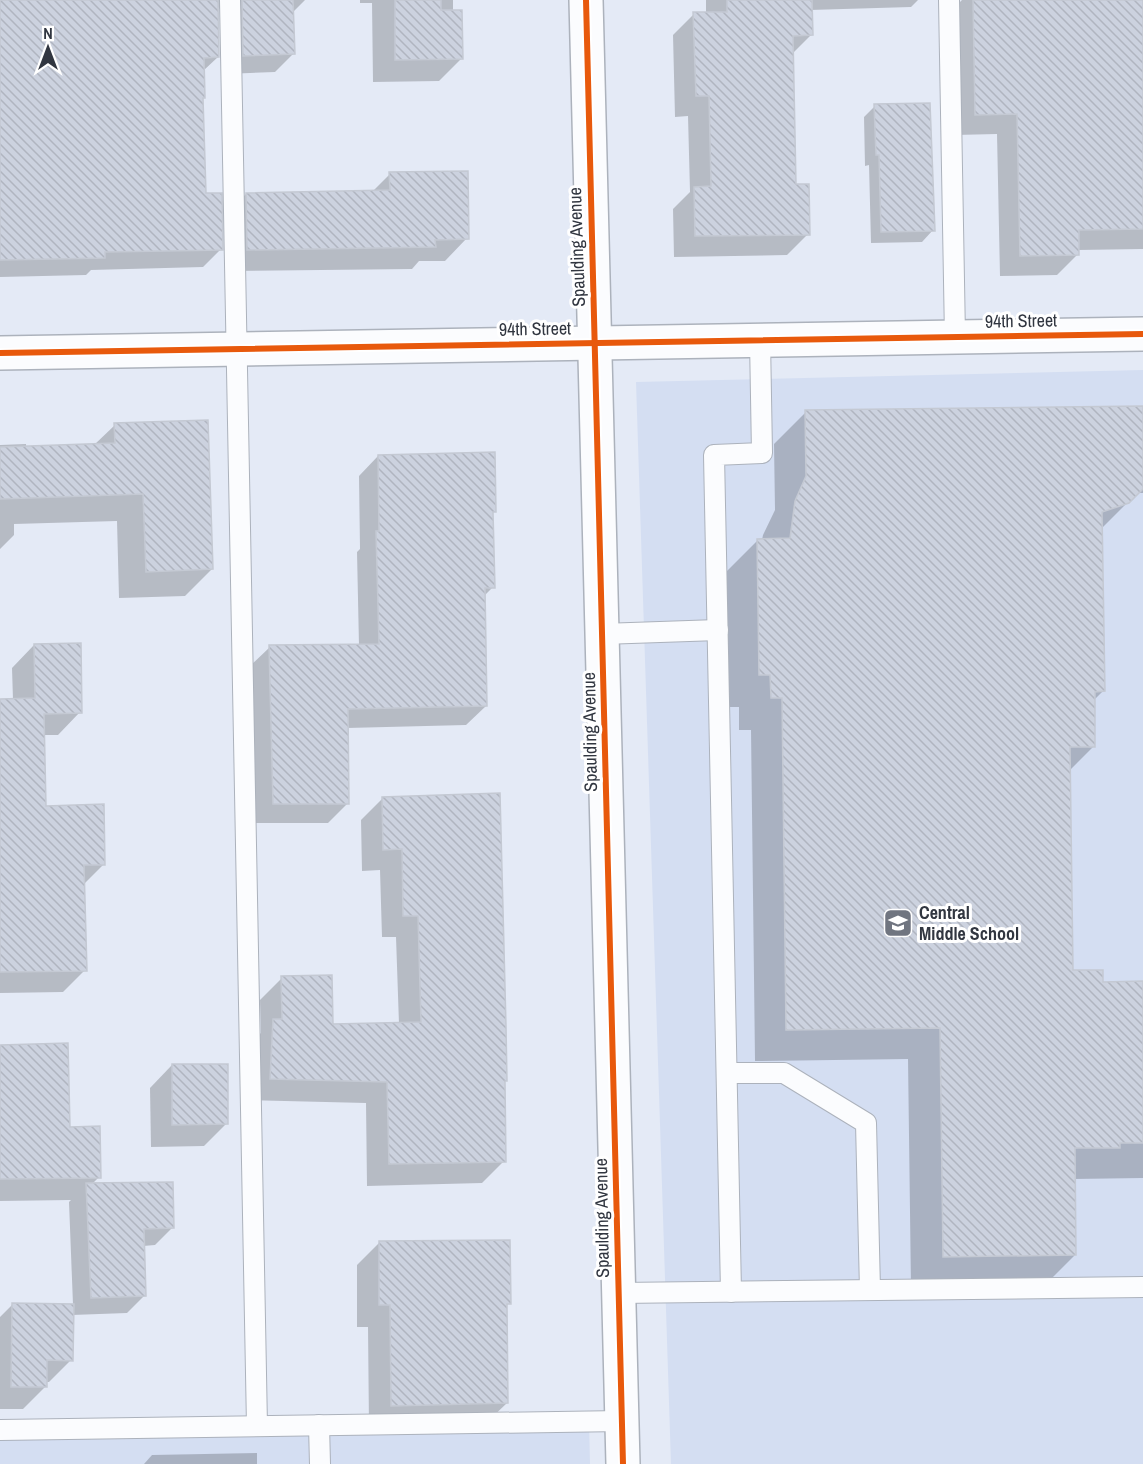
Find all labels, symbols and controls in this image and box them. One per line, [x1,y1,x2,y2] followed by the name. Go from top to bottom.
[18,18,78,78] north arrow
[43,22,53,44] text: N
[562,187,591,307] street label: Spaulding Avenue
[985,307,1057,334] street label: 94th Street
[499,315,571,342] street label: 94th Street
[576,672,603,792] street label: Spaulding Avenue
[919,900,1019,946] place label: Central Middle School
[882,907,914,939] school or university icon: Central Middle School
[588,1158,615,1278] street label: Spaulding Avenue

